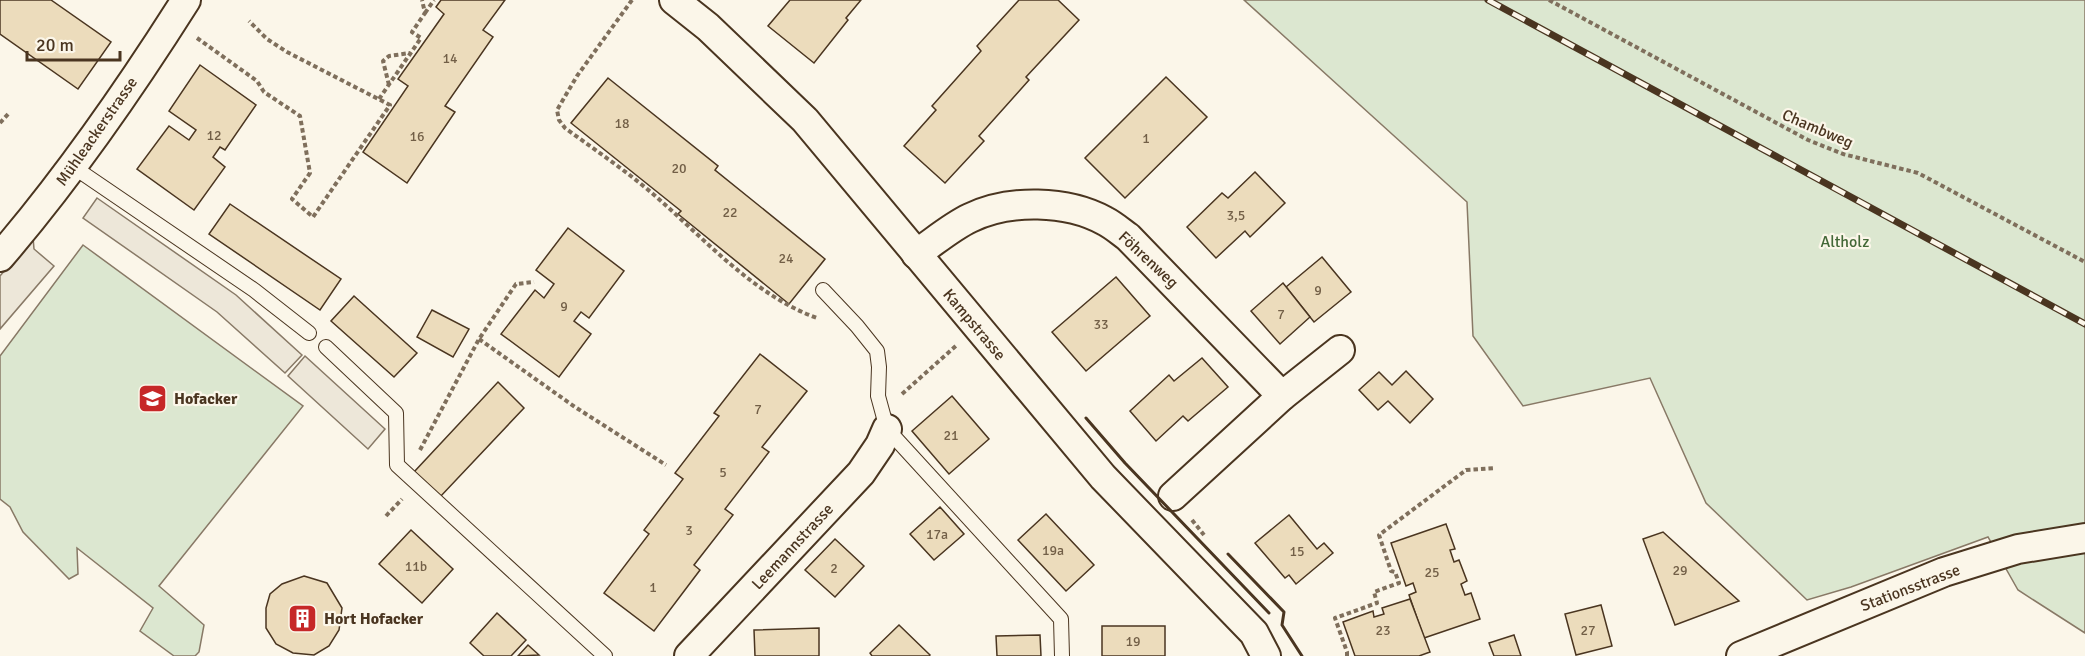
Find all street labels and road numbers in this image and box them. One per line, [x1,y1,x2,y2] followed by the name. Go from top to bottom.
[52,73,142,190] street label: Mühleackerstrasse
[1779,105,1856,153] street label: Chambweg
[1114,227,1182,293] street label: Föhrenweg
[938,285,1010,365] street label: Kampstrasse
[748,499,838,594] street label: Leemannstrasse
[1858,560,1963,616] street label: Stationsstrasse

